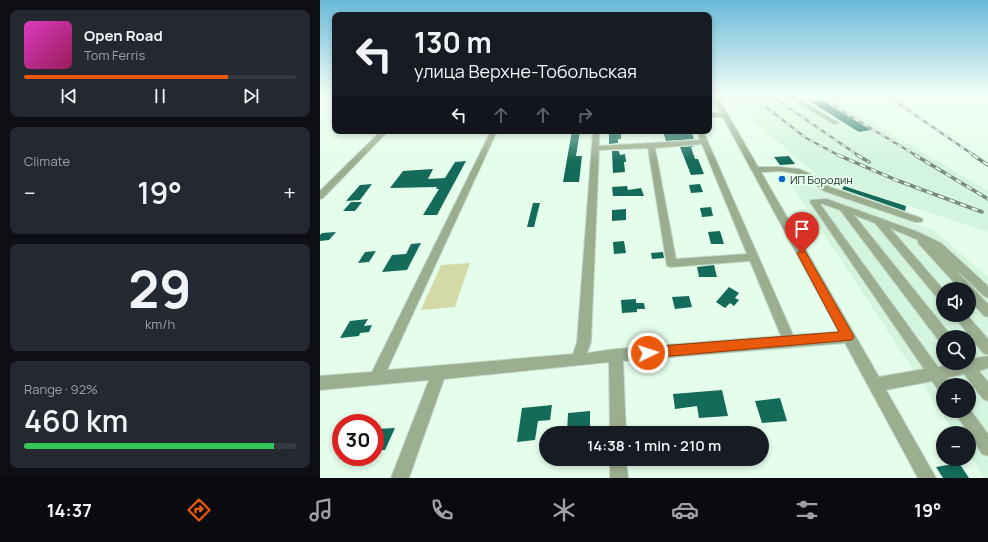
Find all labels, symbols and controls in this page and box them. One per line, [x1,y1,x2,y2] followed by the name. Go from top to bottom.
[414,23,492,61] text: 130 m
[84,25,163,46] text: Open Road
[348,28,400,80] icon: left
[84,46,145,64] text: Tom Ferris
[414,59,637,83] text: улица Верхне-Тобольская
[58,85,80,107] icon: previous
[149,85,171,107] icon: pause
[240,85,262,107] icon: next
[448,104,470,126] icon: left
[490,104,512,126] icon: ahead
[532,104,554,126] icon: ahead
[574,104,596,126] icon: right
[24,152,70,170] text: Climate
[137,172,182,213] text: 19°
[790,172,853,187] place label: ИП Бородин
[777,174,787,184] marker: ИП Бородин
[24,178,36,208] text: −
[283,178,296,208] text: +
[785,212,819,253] pin
[791,218,813,240] icon: arrive
[128,253,192,324] text: 29
[936,282,976,466] map controls
[936,282,976,322] button: sound
[145,315,175,333] text: km/h
[936,330,976,370] button: search
[627,332,669,374] position arrow
[936,378,976,418] button: +
[24,380,98,398] text: Range · 92%
[24,400,128,441] text: 460 km
[332,414,384,466] speed limit sign: 30
[936,426,976,466] button: −
[587,435,721,456] text: 14:38 · 1 min · 210 m
[185,496,213,524] icon: directions
[307,496,335,524] icon: music
[428,496,456,524] icon: phone
[550,496,578,524] icon: climate
[671,496,699,524] icon: car
[793,496,821,524] icon: filters
[47,498,92,522] text: 14:37
[914,498,941,522] text: 19°

